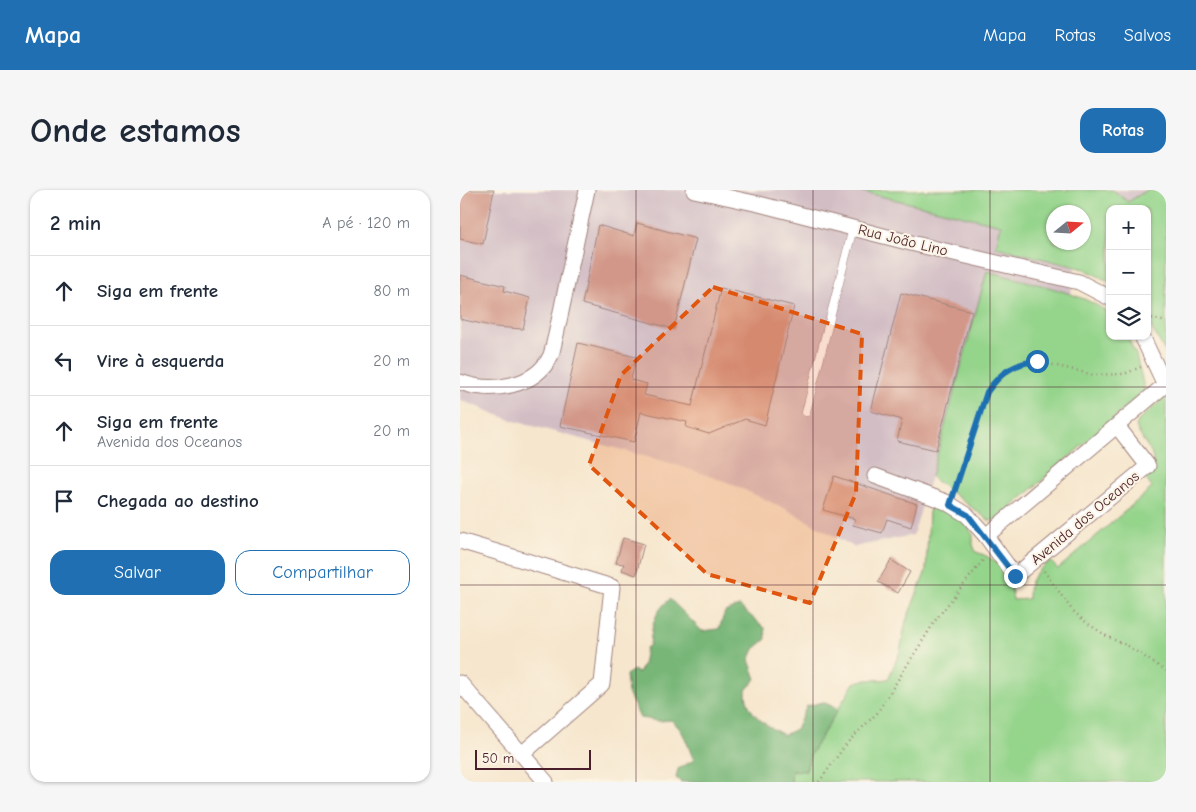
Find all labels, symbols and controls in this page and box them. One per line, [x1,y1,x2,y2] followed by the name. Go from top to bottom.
[25,21,81,49] text: Mapa
[983,25,1027,46] text: Mapa
[1055,25,1096,46] text: Rotas
[1124,25,1171,46] text: Salvos
[1080,108,1166,153] button: Rotas
[30,110,241,151] text: Onde estamos
[1046,205,1091,250] north arrow
[1106,205,1151,340] map controls
[1106,205,1151,250] button: +
[50,211,101,235] text: 2 min
[322,214,410,232] text: A pé · 120 m
[856,220,950,260] street label: Rua João Lino
[1106,250,1151,295] button: −
[50,277,78,305] icon: ahead
[97,280,218,302] text: Siga em frente
[373,282,410,300] text: 80 m
[1106,295,1151,340] button: layers
[50,347,78,375] icon: left
[97,350,224,372] text: Vire à esquerda
[1026,350,1049,373] route start
[373,352,410,370] text: 20 m
[97,411,218,433] text: Siga em frente
[50,417,78,445] icon: ahead
[373,422,410,440] text: 20 m
[97,433,242,451] text: Avenida dos Oceanos
[1027,467,1143,569] street label: Avenida dos Oceanos
[50,487,78,515] icon: arrive
[97,490,259,512] text: Chegada ao destino
[50,550,225,595] button: Salvar
[235,550,410,595] button: Compartilhar
[1004,565,1027,588] route end
[475,747,591,770] scale bar
[482,750,514,767] text: 50 m

